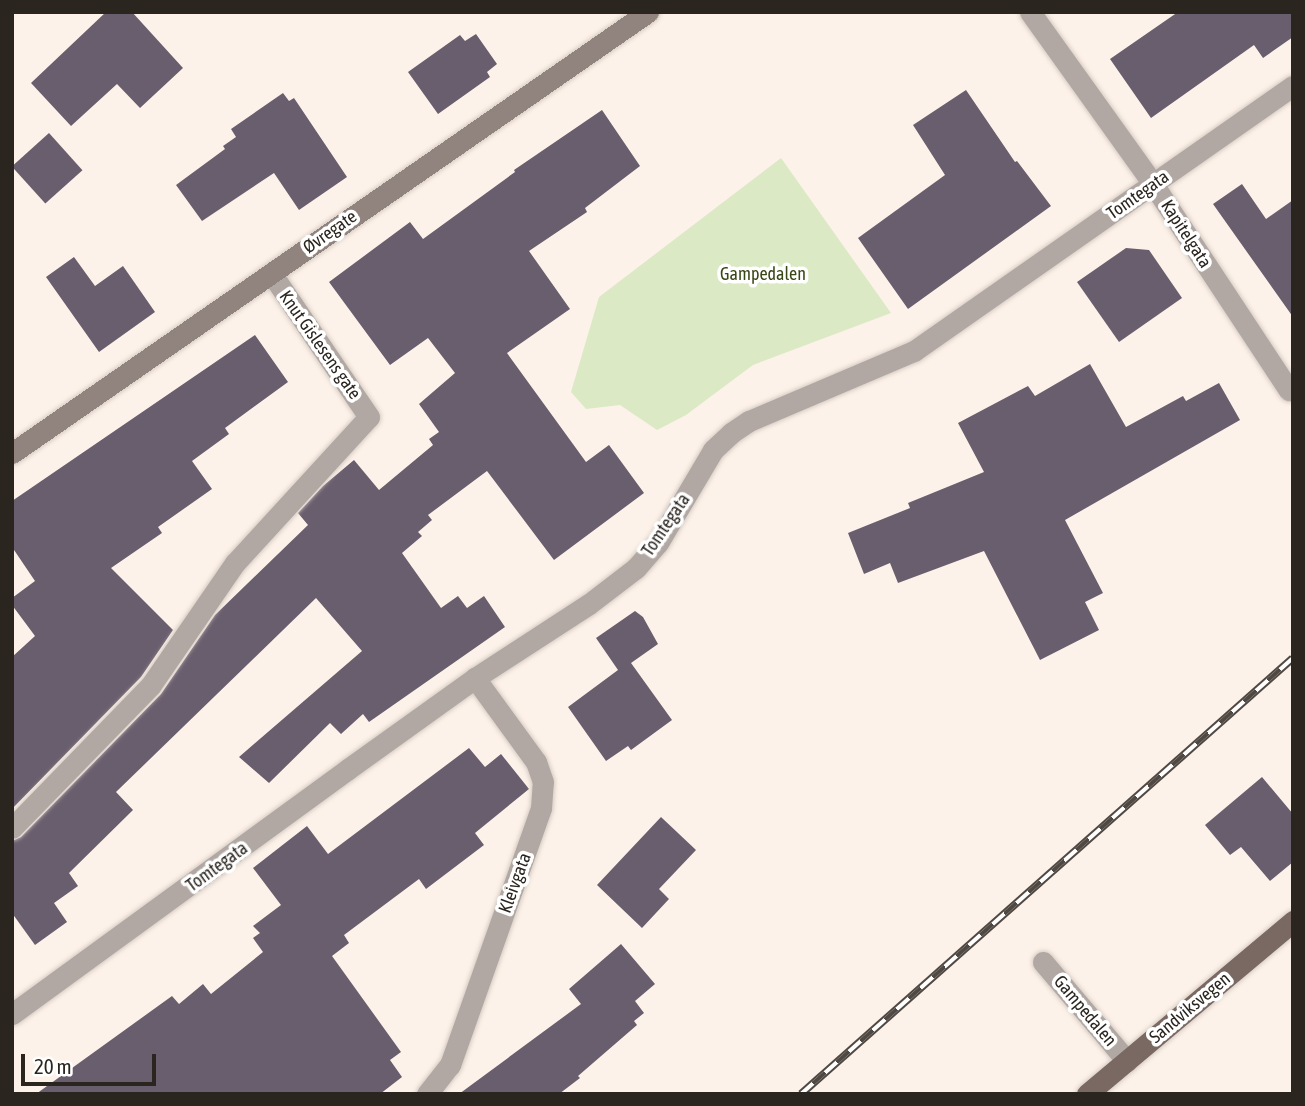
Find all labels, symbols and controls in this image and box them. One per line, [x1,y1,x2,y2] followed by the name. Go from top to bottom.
[1103,166,1173,224] street label: Tomtegata
[1156,196,1216,272] street label: Kapitelgata
[299,206,361,258] street label: Øvregate
[720,263,806,285] park label: Gampedalen
[275,287,365,403] street label: Knut Gislesens gate
[637,490,695,560] street label: Tomtegata
[182,837,252,897] street label: Tomtegata
[494,850,536,916] street label: Kleivgata
[1145,968,1235,1048] street label: Sandviksvegen
[1049,971,1121,1051] street label: Gampedalen
[24,1040,159,1084] scale bar
[34,1054,72,1078] text: 20 m

